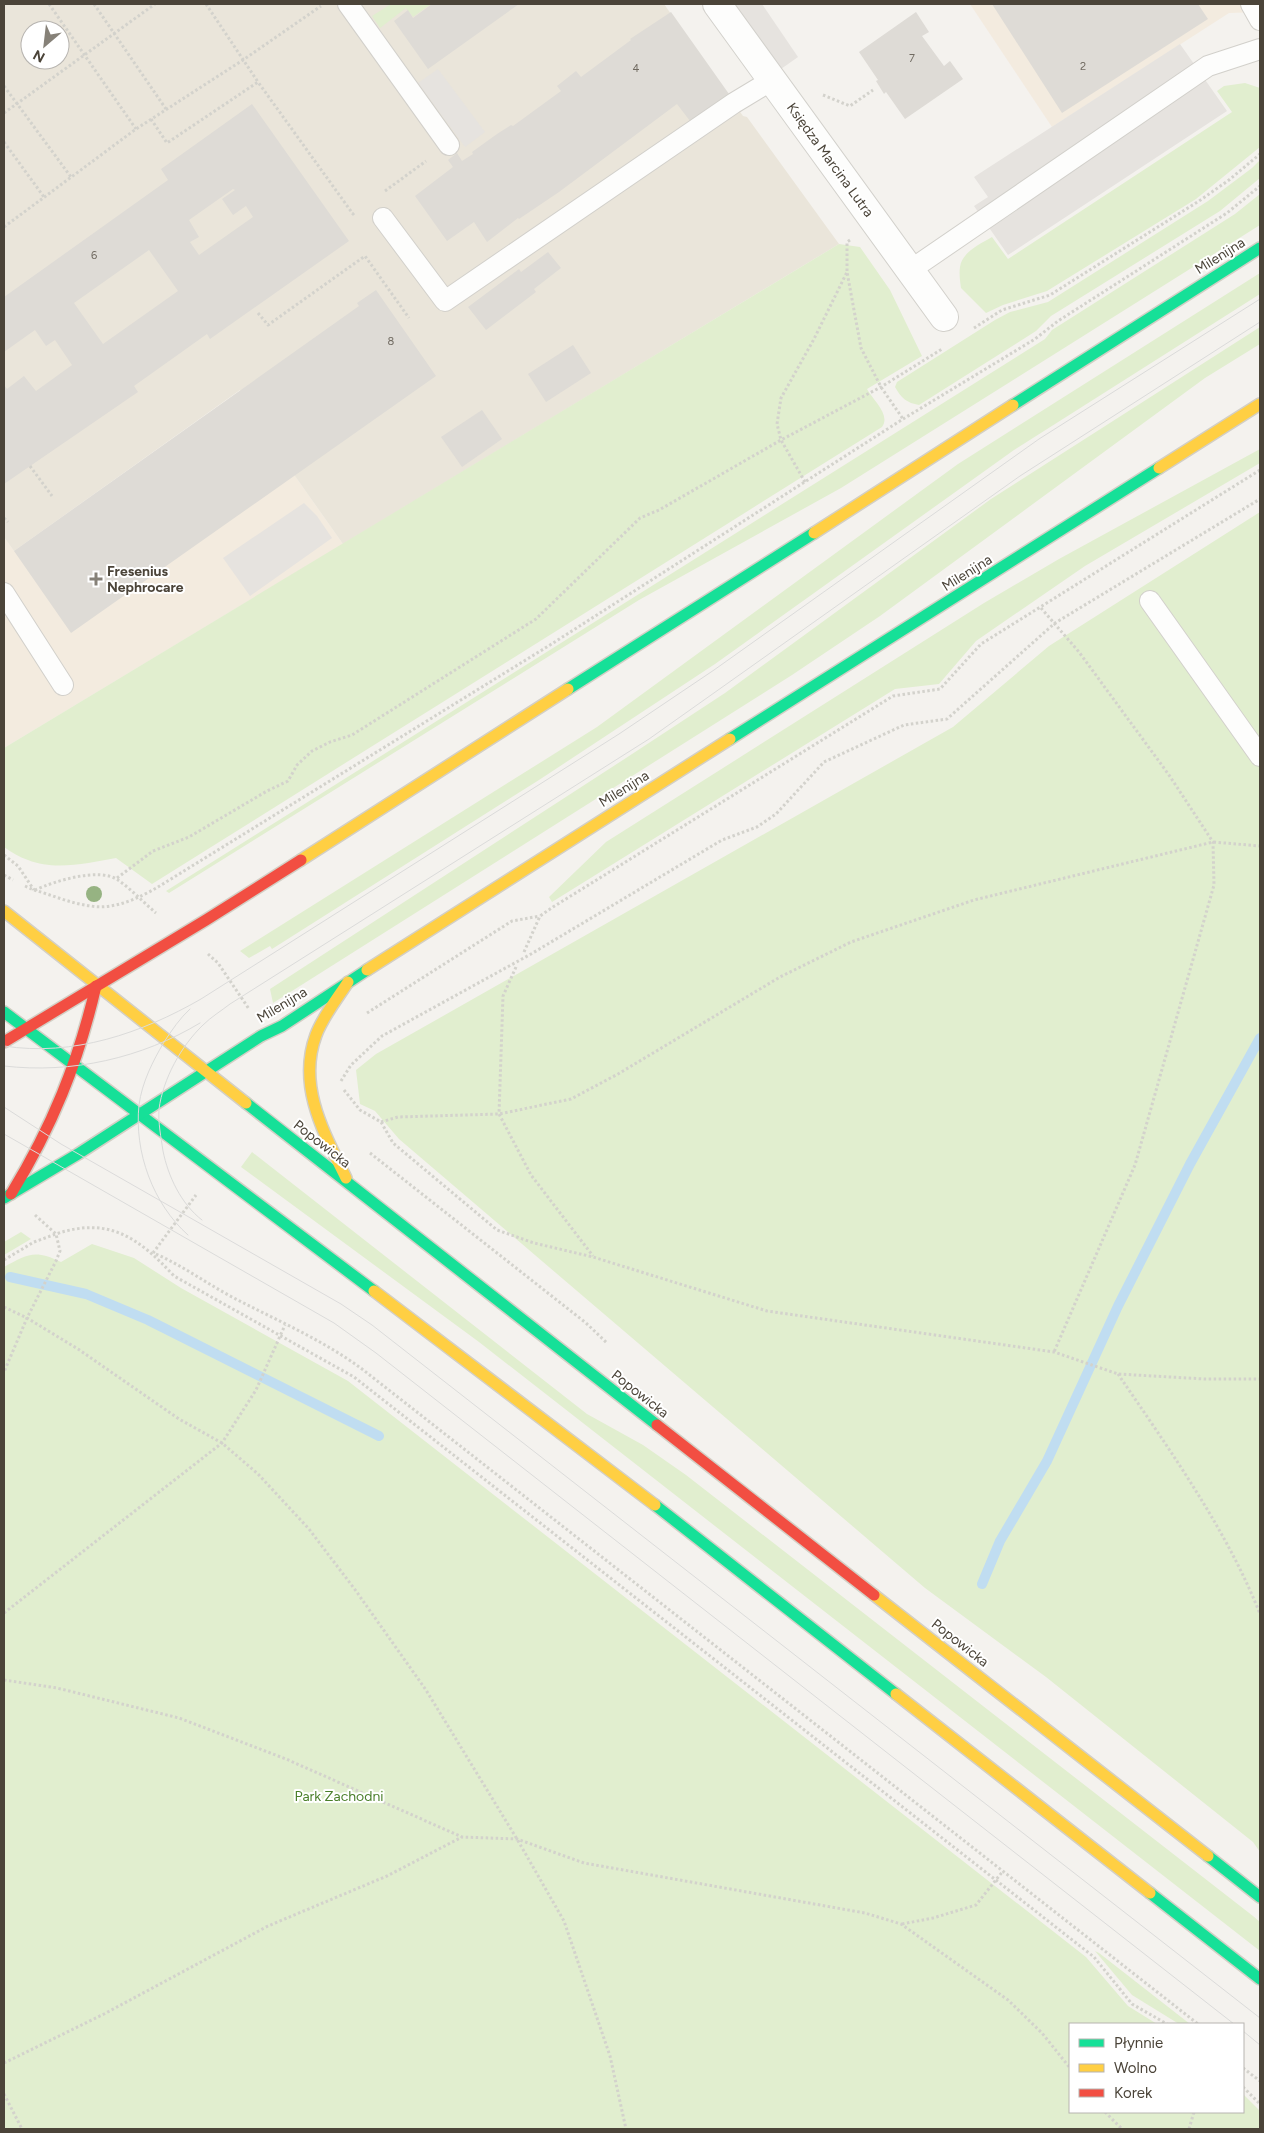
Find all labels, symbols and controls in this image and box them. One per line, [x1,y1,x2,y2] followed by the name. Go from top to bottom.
[20,20,70,70] north arrow
[30,46,48,66] text: N
[909,52,915,65] house number: 7
[1080,60,1086,73] house number: 2
[633,62,640,75] house number: 4
[783,100,877,220] street label: Księdza Marcina Lutra
[1192,234,1248,278] street label: Milenijna
[91,249,97,262] house number: 6
[388,335,395,348] house number: 8
[939,551,995,595] street label: Milenijna
[107,563,184,596] place label: Fresenius Nephrocare
[89,572,103,586] marker: Fresenius Nephrocare
[596,767,652,811] street label: Milenijna
[254,983,310,1027] street label: Milenijna
[290,1116,354,1172] street label: Popowicka
[608,1366,672,1422] street label: Popowicka
[928,1615,992,1671] street label: Popowicka
[295,1788,383,1805] park label: Park Zachodni
[1069,2023,1244,2113] legend
[1114,2034,1163,2052] text: Płynnie
[1114,2059,1157,2077] text: Wolno
[1114,2084,1153,2102] text: Korek

